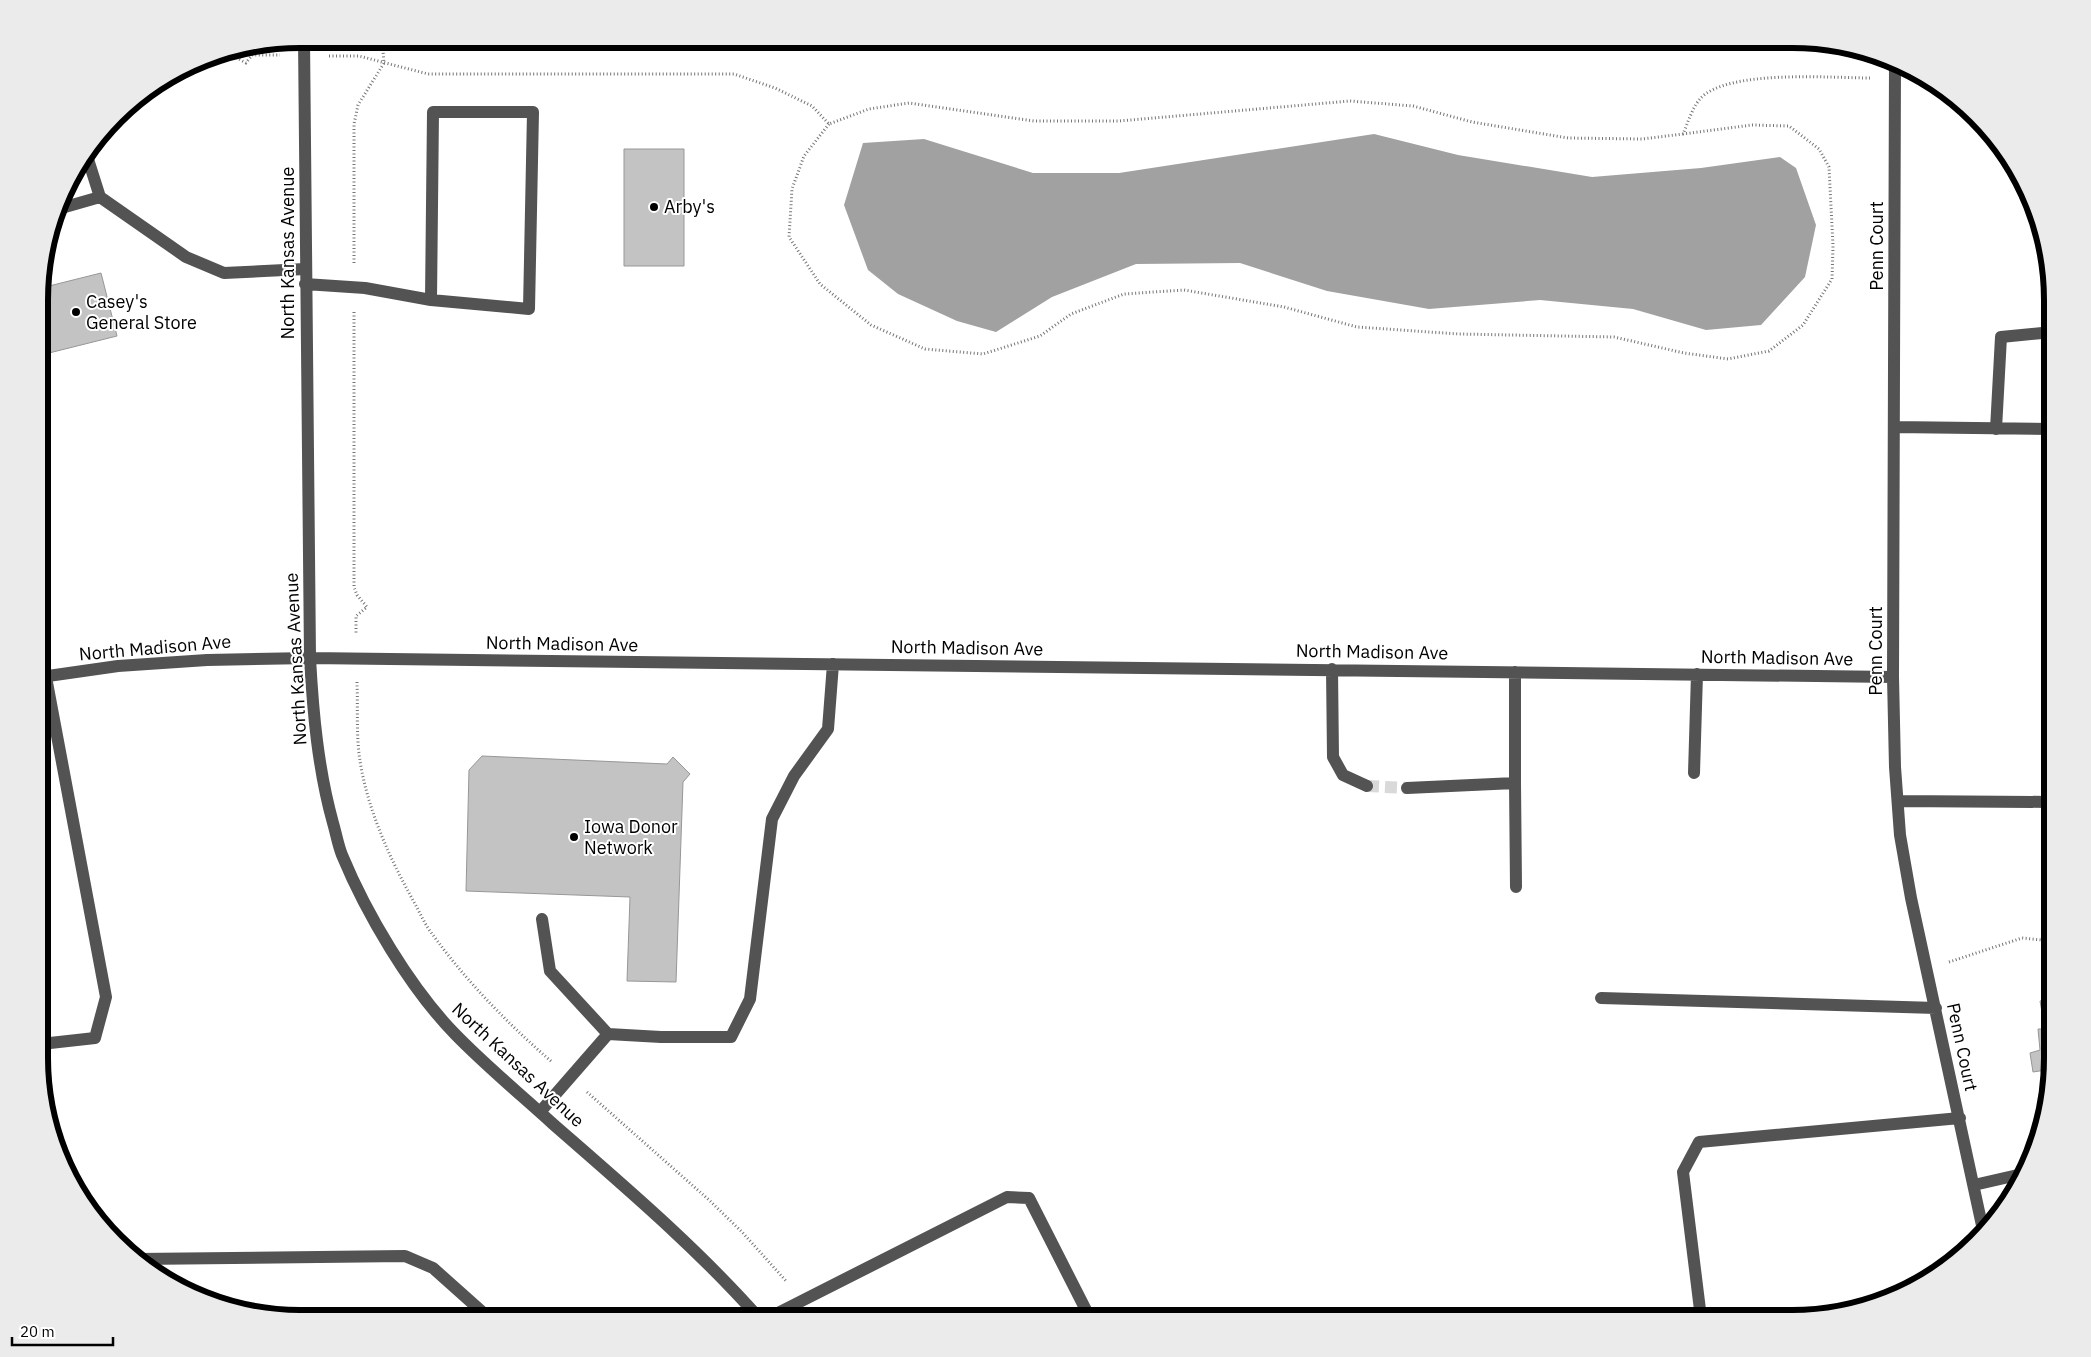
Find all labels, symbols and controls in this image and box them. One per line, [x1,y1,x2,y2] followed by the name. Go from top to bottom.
[276,167,299,339] street label: North Kansas Avenue
[664,195,715,218] place label: Arby's
[648,201,660,213] marker: Arby's
[1865,201,1888,291] street label: Penn Court
[86,290,197,334] place label: Casey's General Store
[70,306,82,318] marker: Casey's General Store
[279,572,312,746] street label: North Kansas Avenue
[1864,606,1887,696] street label: Penn Court
[78,629,232,666] street label: North Madison Ave
[486,631,639,656] street label: North Madison Ave
[891,635,1044,660] street label: North Madison Ave
[1296,639,1449,664] street label: North Madison Ave
[1701,645,1854,670] street label: North Madison Ave
[584,815,678,859] place label: Iowa Donor Network
[568,831,580,843] marker: Iowa Donor Network
[447,997,589,1132] street label: North Kansas Avenue
[1942,1001,1983,1093] street label: Penn Court
[12,1314,114,1346] scale bar
[20,1322,55,1341] text: 20 m

